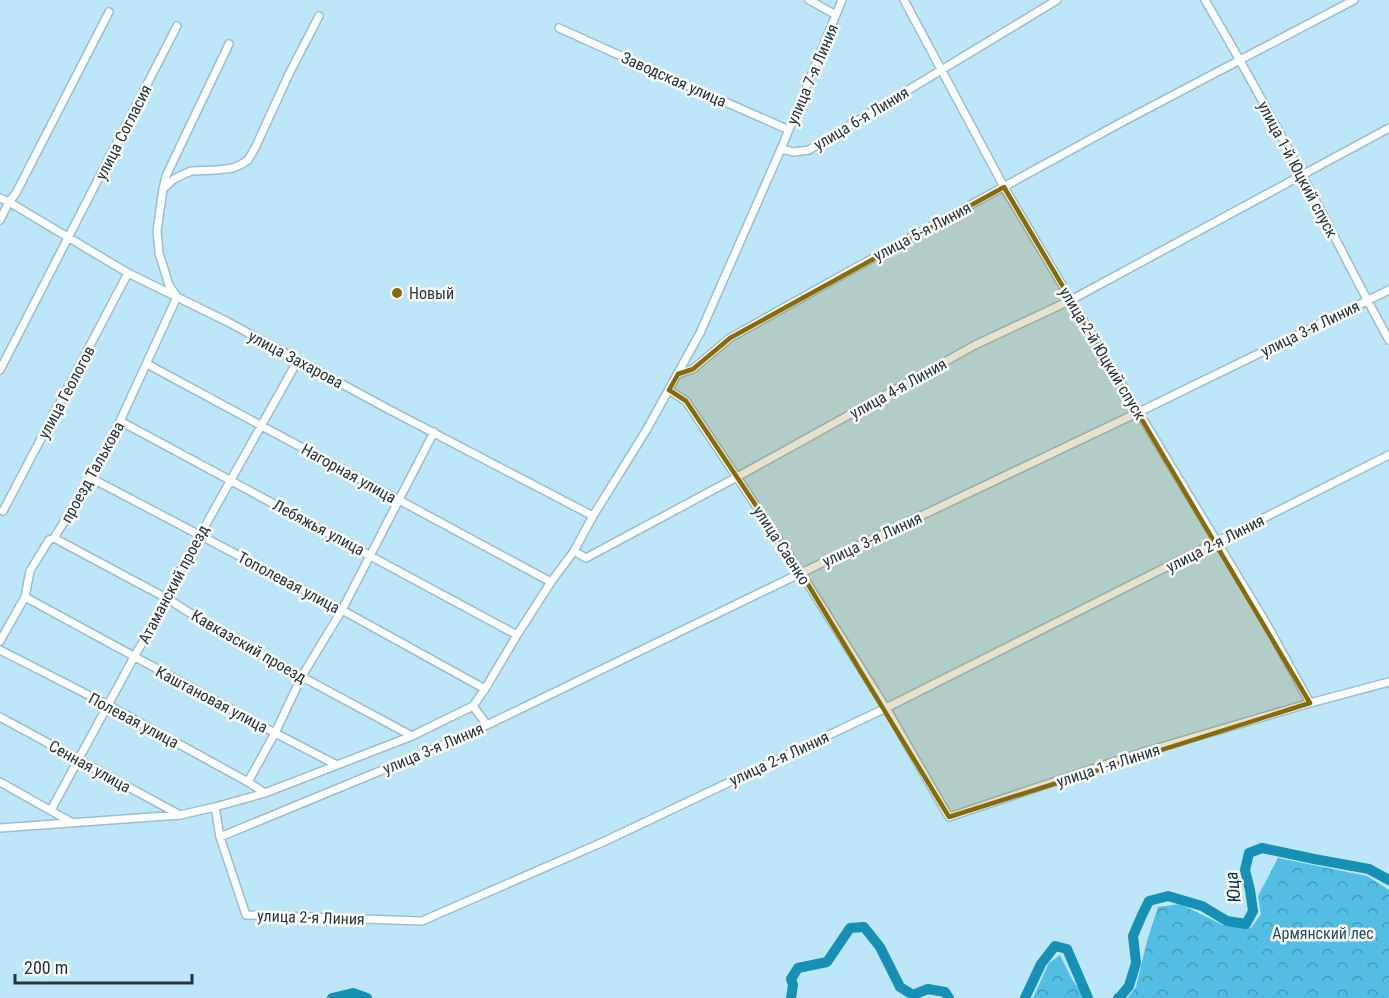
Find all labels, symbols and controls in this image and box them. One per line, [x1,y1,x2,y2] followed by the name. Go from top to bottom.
[783,21,842,127] street label: улица 7-я Линия
[618,48,729,111] street label: Заводская улица
[91,81,156,183] street label: улица Согласия
[810,83,912,154] street label: улица 6-я Линия
[1254,98,1342,241] street label: улица 1-й Юцкий спуск
[870,198,974,265] street label: улица 5-я Линия
[1055,283,1150,423] street label: улица 2-й Юцкий спуск
[409,284,454,303] place label: Новый
[390,286,404,300] marker: Новый
[1258,296,1363,361] street label: улица 3-я Линия
[245,326,346,392] street label: улица Захарова
[34,343,99,442] street label: улица Геологов
[847,354,950,423] street label: улица 4-я Линия
[57,418,128,526] street label: проезд Талькова
[298,440,399,507] street label: Нагорная улица
[270,495,368,560] street label: Лебяжья улица
[749,502,814,588] street label: улица Саенко
[819,508,925,571] street label: улица 3-я Линия
[1163,511,1268,576] street label: улица 2-я Линия
[134,521,213,647] street label: Атаманский проезд
[234,547,343,617] street label: Тополевая улица
[188,606,310,687] street label: Кавказский проезд
[152,662,271,737] street label: Каштановая улица
[85,689,182,752] street label: Полевая улица
[380,719,486,778] street label: улица 3-я Линия
[726,727,832,790] street label: улица 2-я Линия
[46,736,134,797] street label: Сенная улица
[1054,740,1162,791] street label: улица 1-я Линия
[1220,870,1245,904] water label: Юца
[257,906,365,929] street label: улица 2-я Линия
[1272,924,1374,943] park label: Армянский лес
[15,947,192,985] scale bar
[24,957,68,978] text: 200 m

